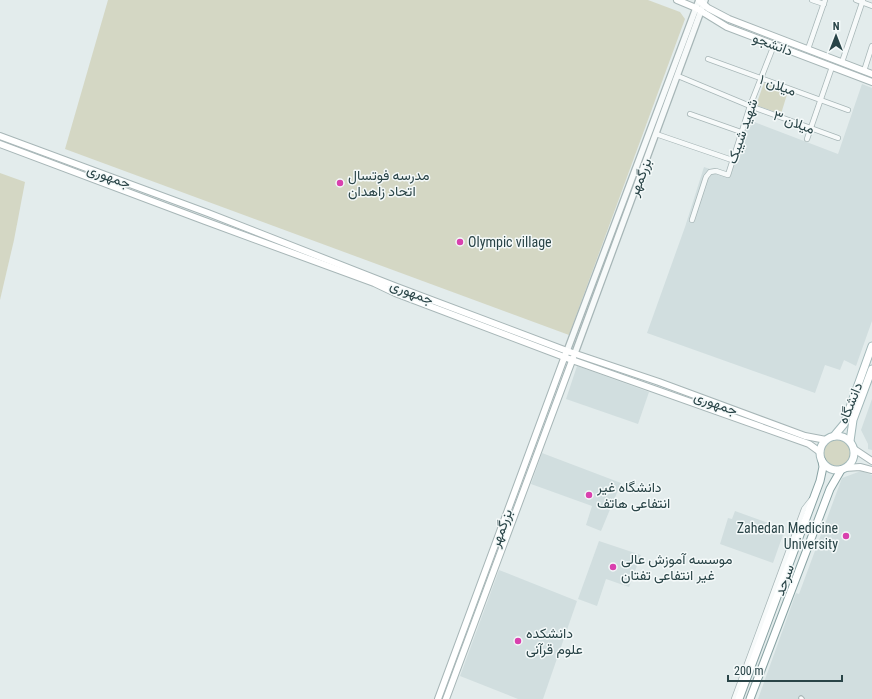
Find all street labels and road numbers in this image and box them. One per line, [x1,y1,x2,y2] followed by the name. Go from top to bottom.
[750,29,796,60] street label: دانشجو
[757,71,798,100] street label: میلان ۱
[723,96,762,166] street label: شهید شیبک
[771,107,817,138] street label: میلان ۳
[625,156,655,200] street label: بزرگمهر
[85,161,133,192] street label: جمهوری
[388,276,436,309] street label: جمهوری
[835,380,866,426] street label: دانشگاه
[692,388,740,419] street label: جمهوری
[486,507,516,551] street label: بزرگمهر
[771,562,798,598] street label: سرحد

